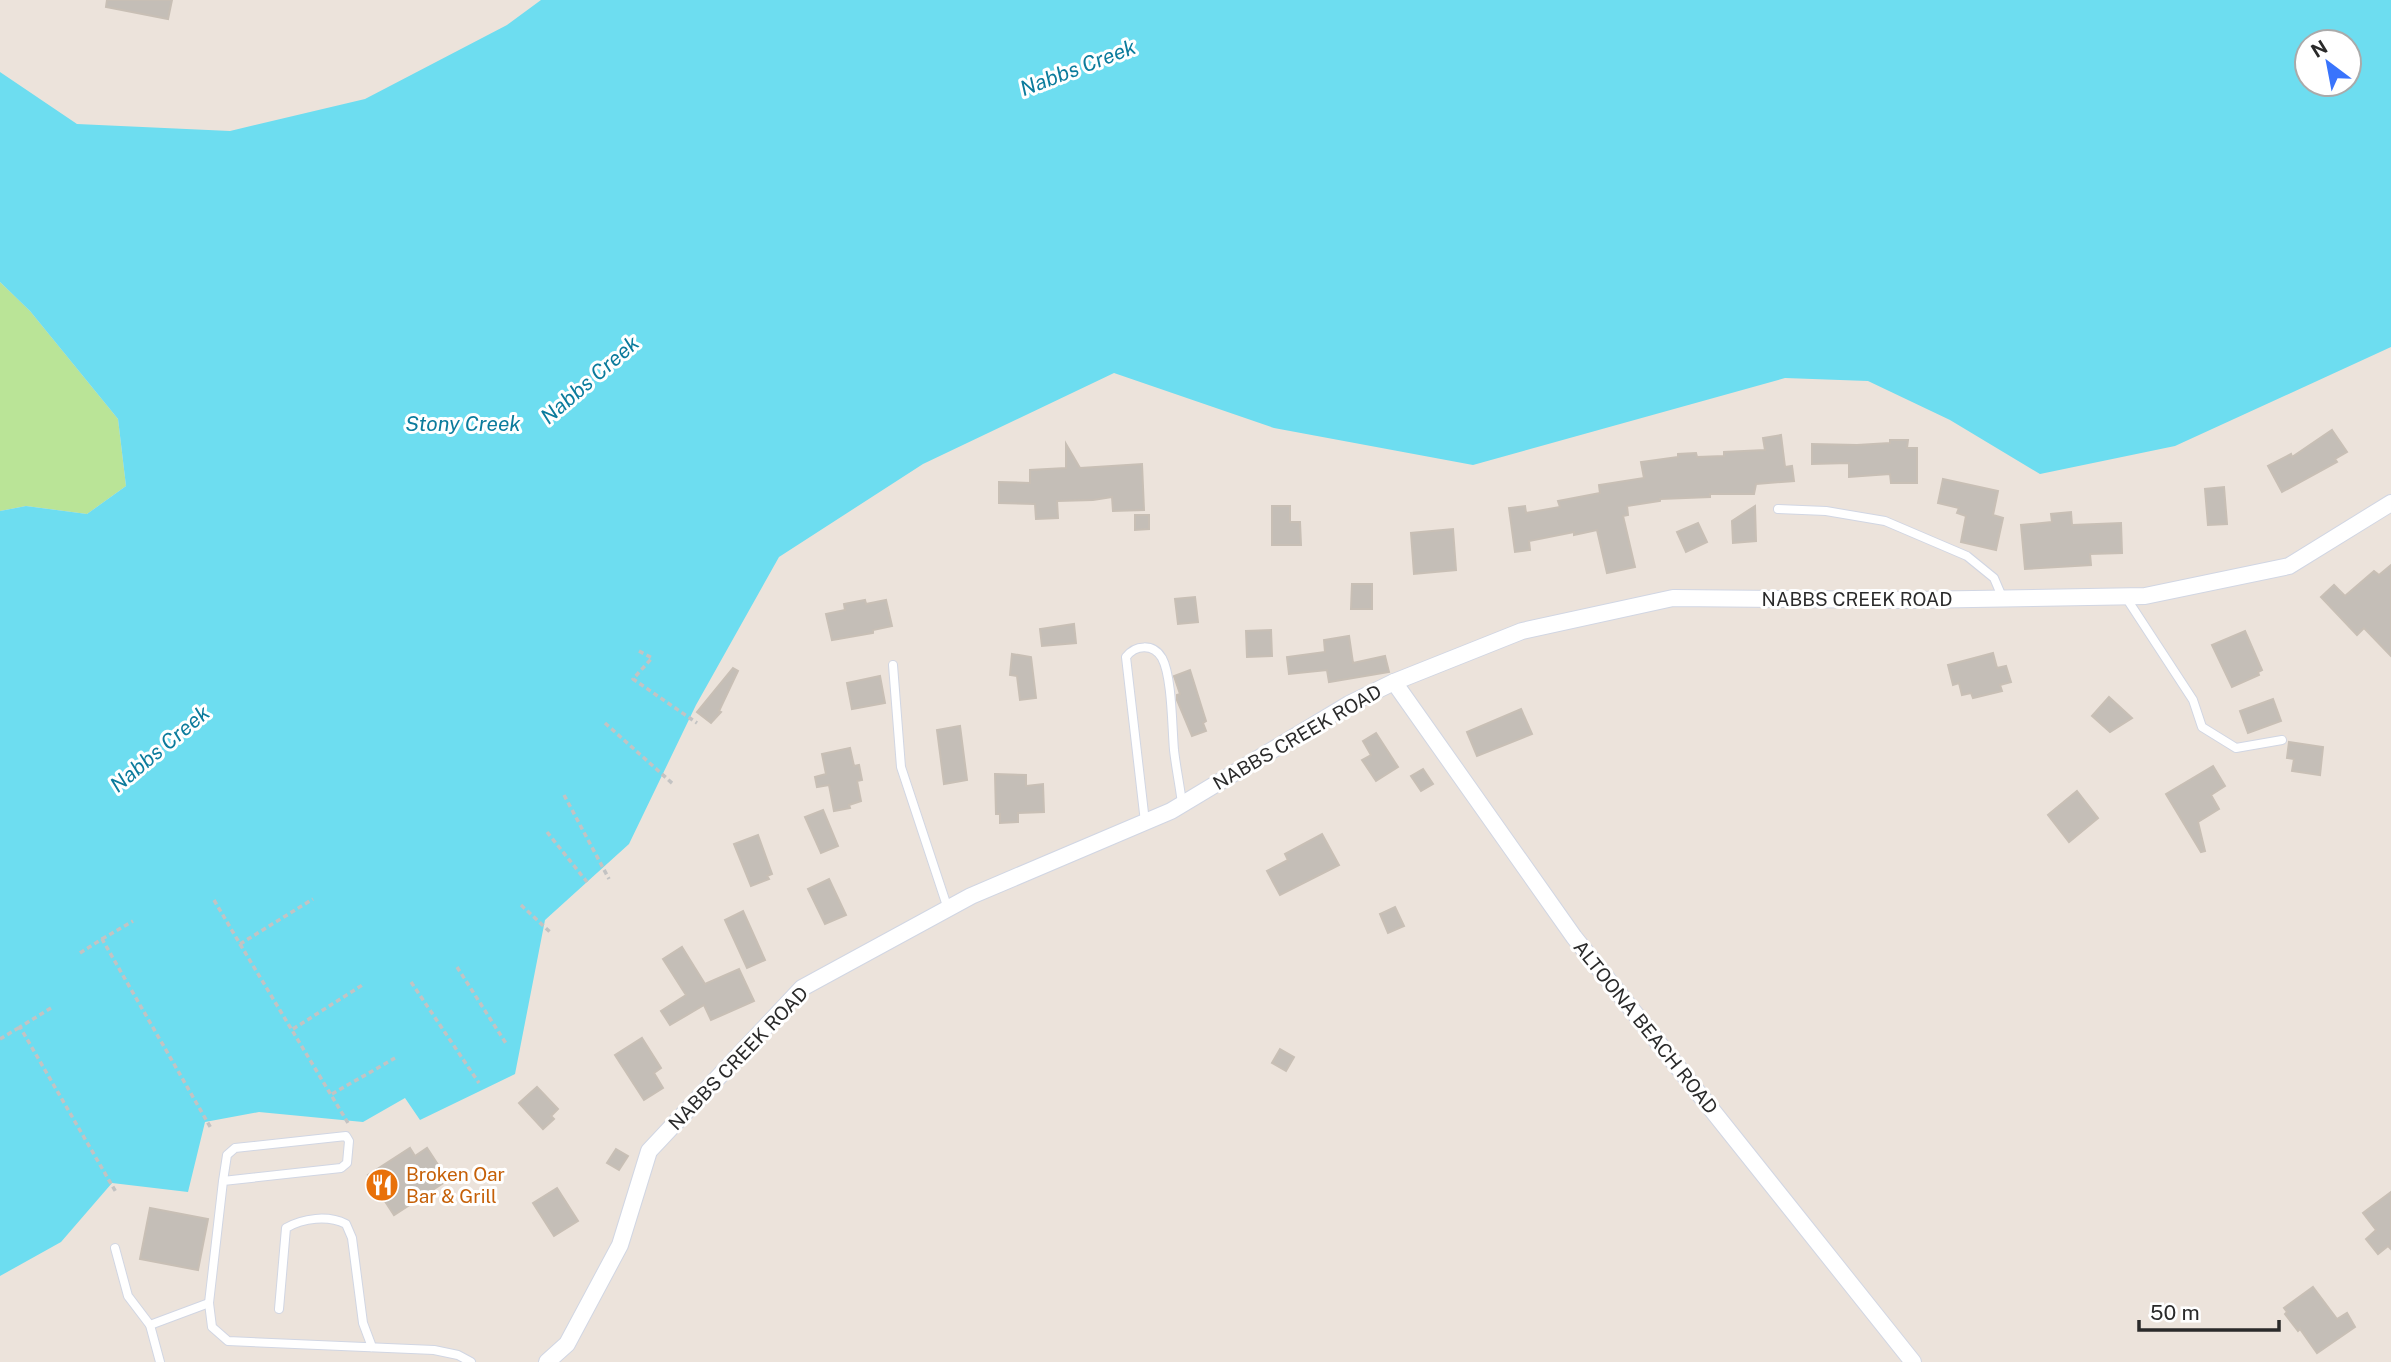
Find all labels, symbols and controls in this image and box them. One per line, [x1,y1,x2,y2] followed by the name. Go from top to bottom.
[2293,28,2363,98] north arrow
[1016,34,1140,101] water label: Nabbs Creek
[2307,35,2331,62] text: N
[535,330,644,429] water label: Nabbs Creek
[405,411,521,436] water label: Stony Creek
[1762,588,1952,610] street label: NABBS CREEK ROAD
[1209,680,1385,794] street label: NABBS CREEK ROAD
[105,699,215,797] water label: Nabbs Creek
[1569,936,1723,1118] street label: ALTOONA BEACH ROAD
[664,982,812,1134] street label: NABBS CREEK ROAD
[406,1163,505,1207] place label: Broken Oar Bar & Grill
[363,1166,401,1204] restaurant icon: Broken Oar Bar & Grill
[2139,1288,2279,1332] scale bar
[2150,1300,2200,1325] text: 50 m

